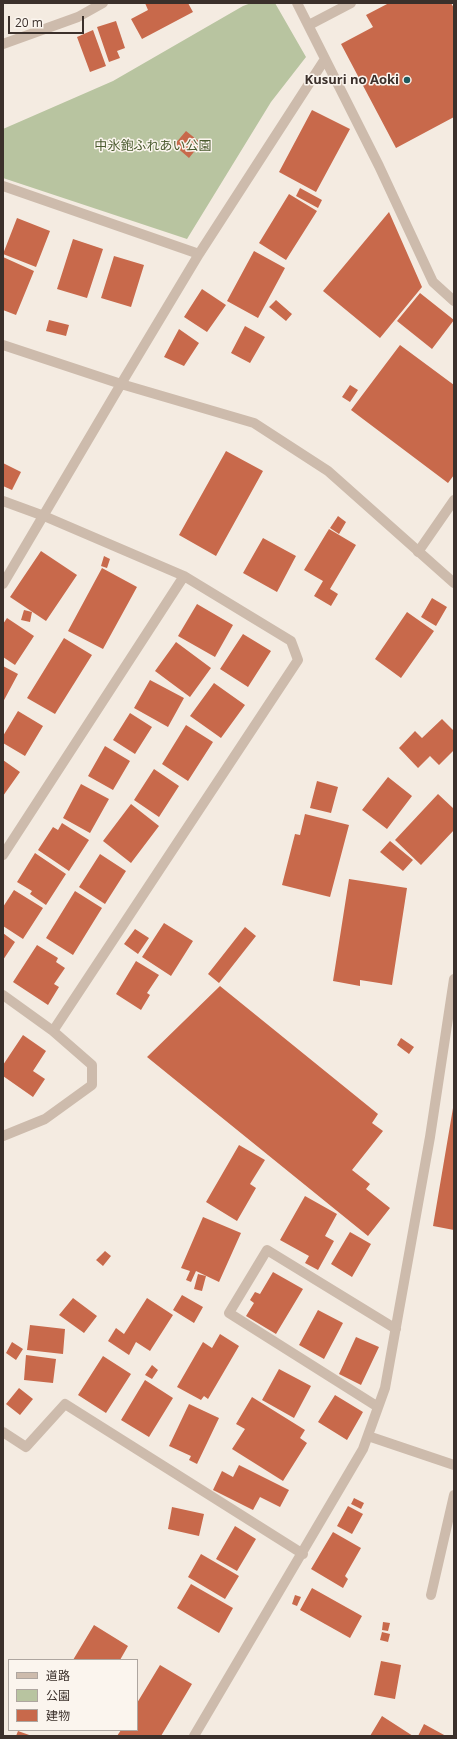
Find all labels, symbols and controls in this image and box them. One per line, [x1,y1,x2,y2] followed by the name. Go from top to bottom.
[10,8,86,34] scale bar
[15,14,43,31] text: 20 m
[305,72,399,88] place label: Kusuri no Aoki
[402,75,412,85] marker: Kusuri no Aoki
[95,138,211,154] park label: 中氷鉋ふれあい公園
[8,1659,138,1731] legend
[46,1667,70,1684] text: 道路
[46,1687,70,1704] text: 公園
[46,1707,70,1724] text: 建物

